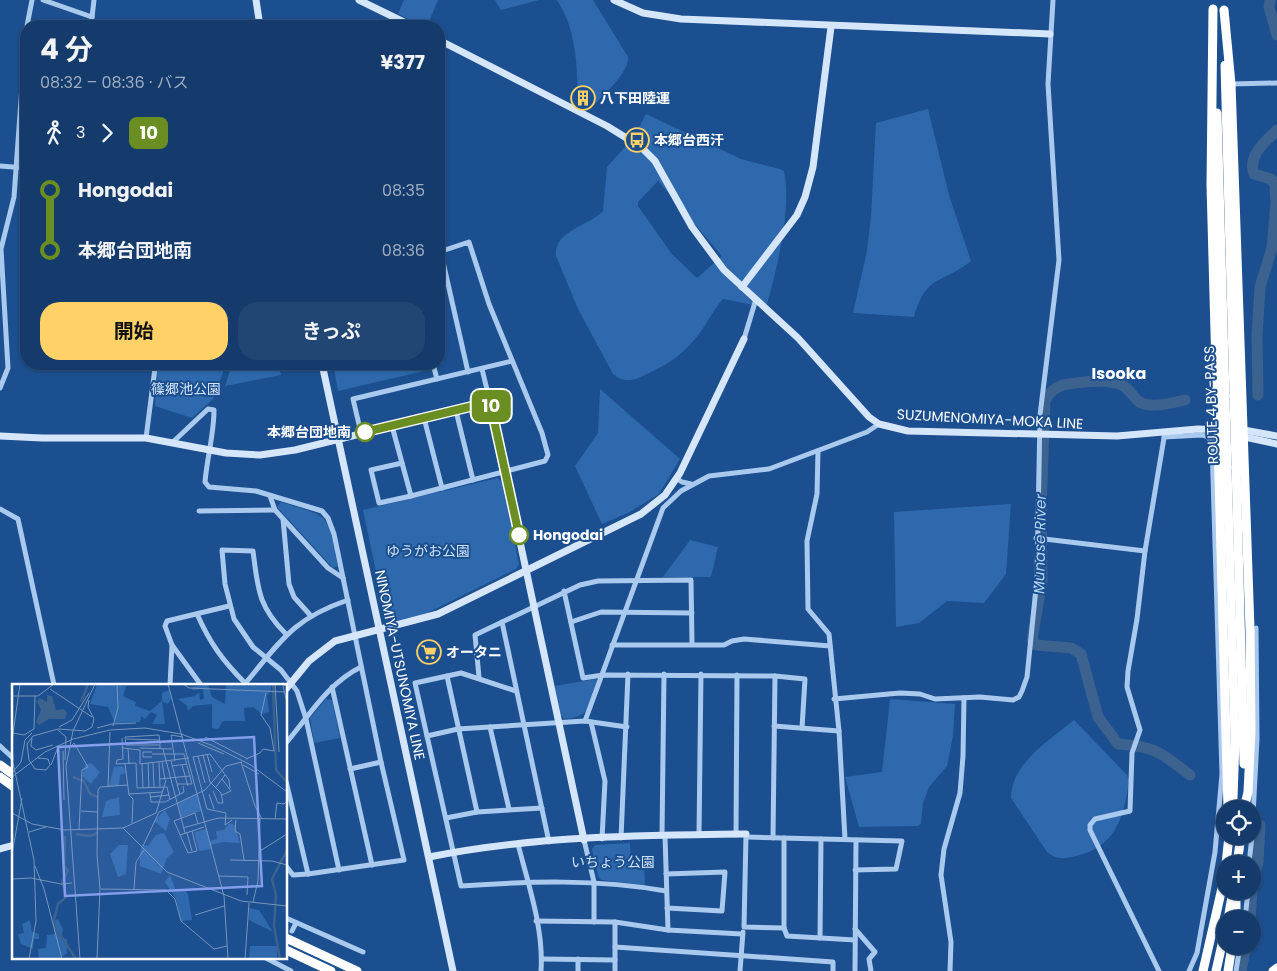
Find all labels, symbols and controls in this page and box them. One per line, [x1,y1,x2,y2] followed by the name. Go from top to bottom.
[40,30,93,69] text: 4 分
[380,49,425,76] text: ¥377
[40,71,189,94] text: 08:32 – 08:36 · バス
[570,85,596,111] building icon: 八下田陸運
[600,88,670,108] place label: 八下田陸運
[40,119,68,147] icon: walk
[93,119,121,147] icon: forward
[139,120,158,145] text: 10
[76,121,85,144] text: 3
[624,127,650,153] bus stop icon: 本郷台西汗
[654,130,724,150] place label: 本郷台西汗
[78,177,173,204] text: Hongodai
[382,179,425,202] text: 08:35
[78,237,192,264] text: 本郷台団地南
[382,239,425,262] text: 08:36
[40,302,228,360] button: 開始
[238,302,425,360] button: きっぷ
[1199,345,1223,465] street label: ROUTE 4 BY-PASS
[1092,362,1146,385] district label: Isooka
[151,379,221,399] park label: 篠郷池公園
[468,390,514,422] line badge: 10
[482,393,500,418] text: 10
[896,404,1084,434] street label: SUZUMENOMIYA-MOKA LINE
[267,422,351,442] place label: 本郷台団地南
[355,422,375,442] marker: 本郷台団地南
[1028,493,1051,594] water label: Munase River
[509,525,529,545] marker: Hongodai
[533,525,603,545] place label: Hongodai
[386,541,470,561] park label: ゆうがお公園
[370,568,430,762] street label: NINOMIYA-UTSUNOMIYA LINE
[416,639,442,665] supermarket icon: オータニ
[446,642,502,662] place label: オータニ
[12,684,288,958] inset map
[1216,800,1261,955] map controls
[1216,800,1261,845] button: locate
[571,852,655,872] park label: いちょう公園
[1216,855,1261,900] button: +
[1216,910,1261,955] button: −

